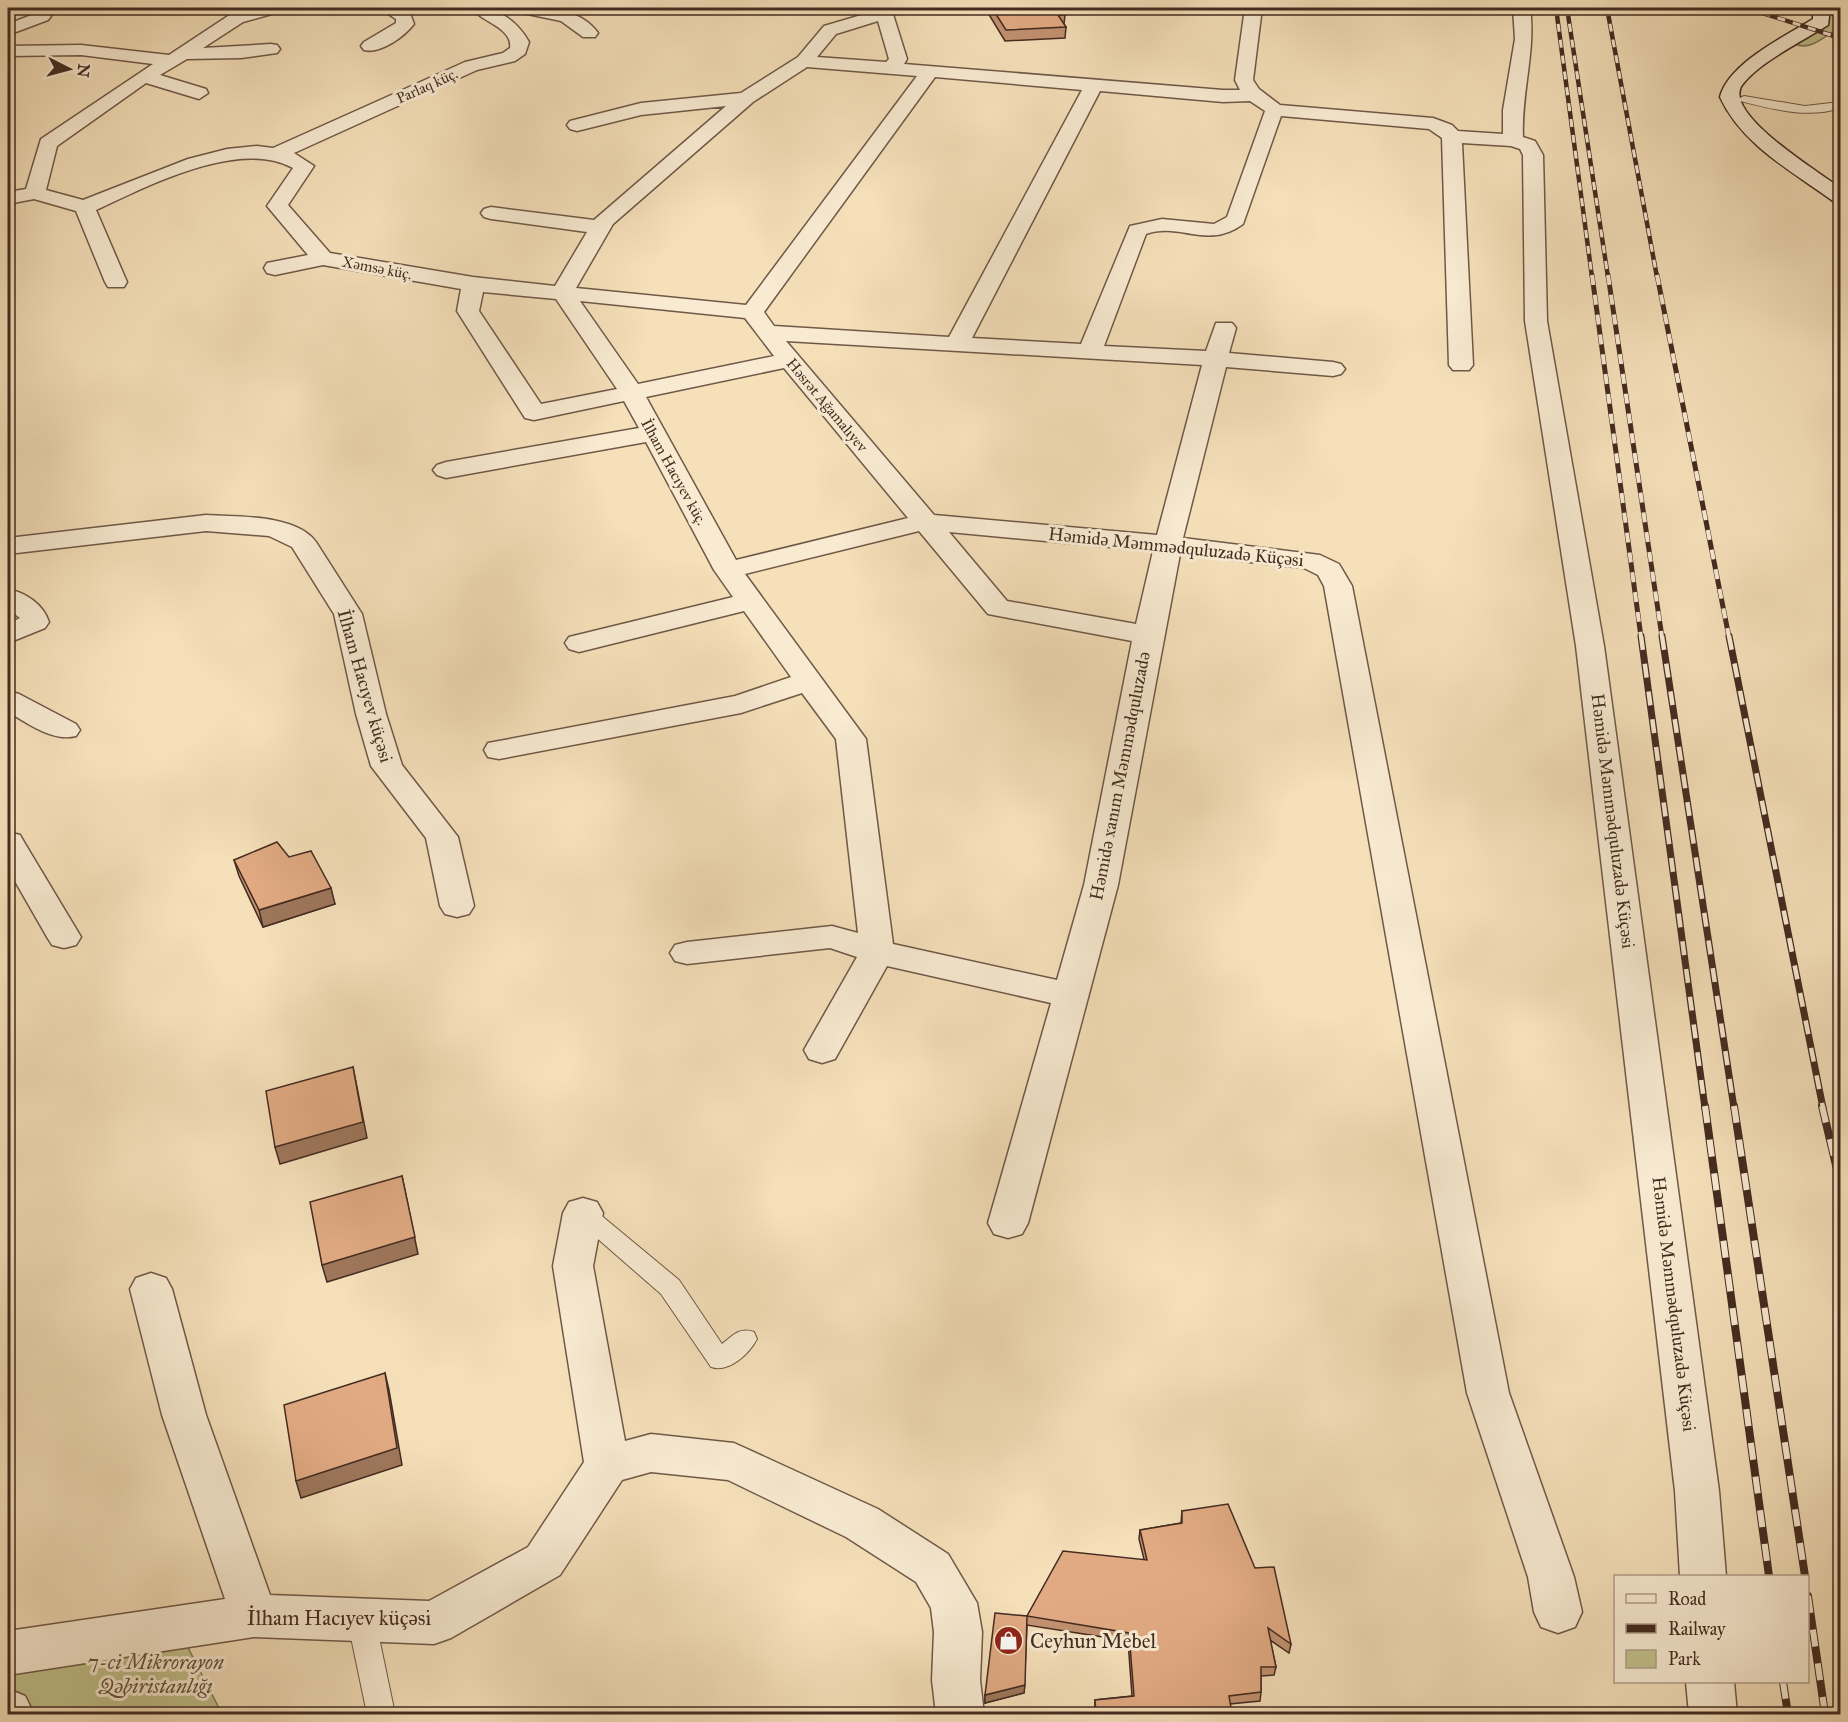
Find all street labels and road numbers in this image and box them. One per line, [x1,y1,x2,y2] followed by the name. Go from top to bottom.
[393,64,461,108] street label: Parlaq küç.
[341,252,413,284] street label: Xəmsə küç.
[783,354,872,456] street label: Həsrət Ağamalıyev
[637,416,711,528] street label: İlham Hacıyev küç.
[1047,523,1305,572] street label: Həmidə Məmmədquluzadə Küçəsi
[333,607,398,765] street label: İlham Hacıyev küçəsi
[1085,650,1156,902] street label: Həmidə xanım Məmmədquluzadə
[1585,692,1640,950] street label: Həmidə Məmmədquluzadə Küçəsi
[1646,1175,1701,1433] street label: Həmidə Məmmədquluzadə Küçəsi
[247,1605,432,1631] street label: İlham Hacıyev küçəsi

